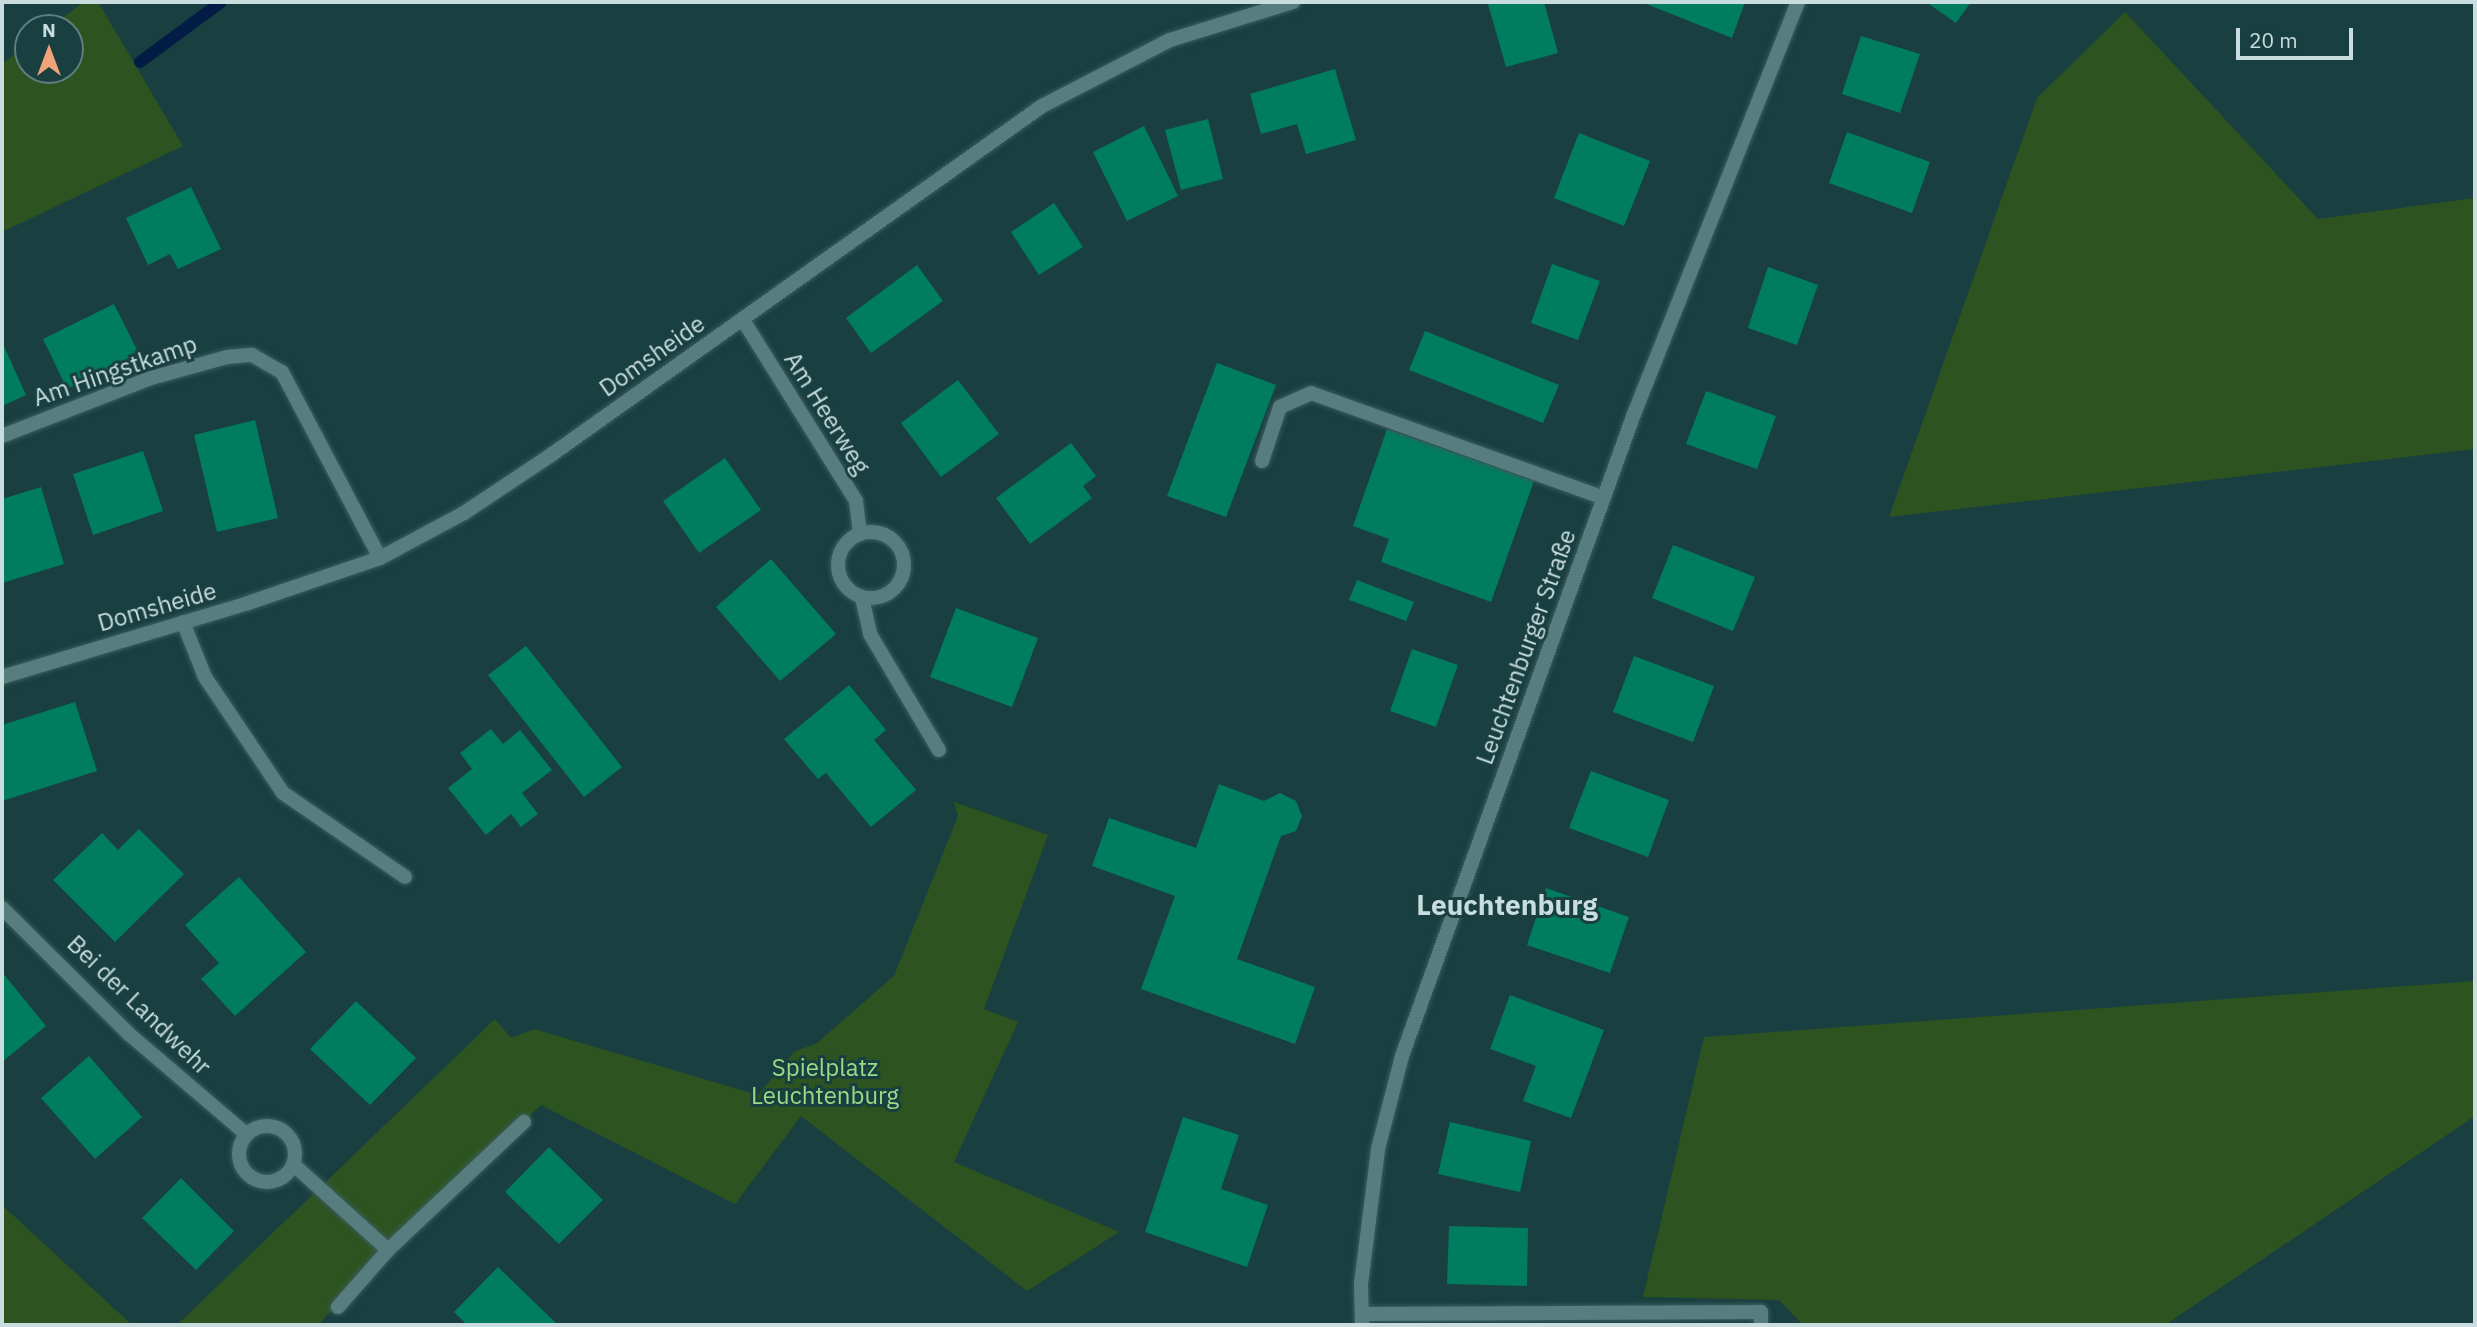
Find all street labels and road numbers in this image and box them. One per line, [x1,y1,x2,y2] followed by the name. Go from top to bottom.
[594,309,710,403] street label: Domsheide
[29,329,201,413] street label: Am Hingstkamp
[778,347,876,479] street label: Am Heerweg
[1470,526,1582,768] street label: Leuchtenburger Straße
[94,576,220,638] street label: Domsheide
[61,929,217,1081] street label: Bei der Landwehr

